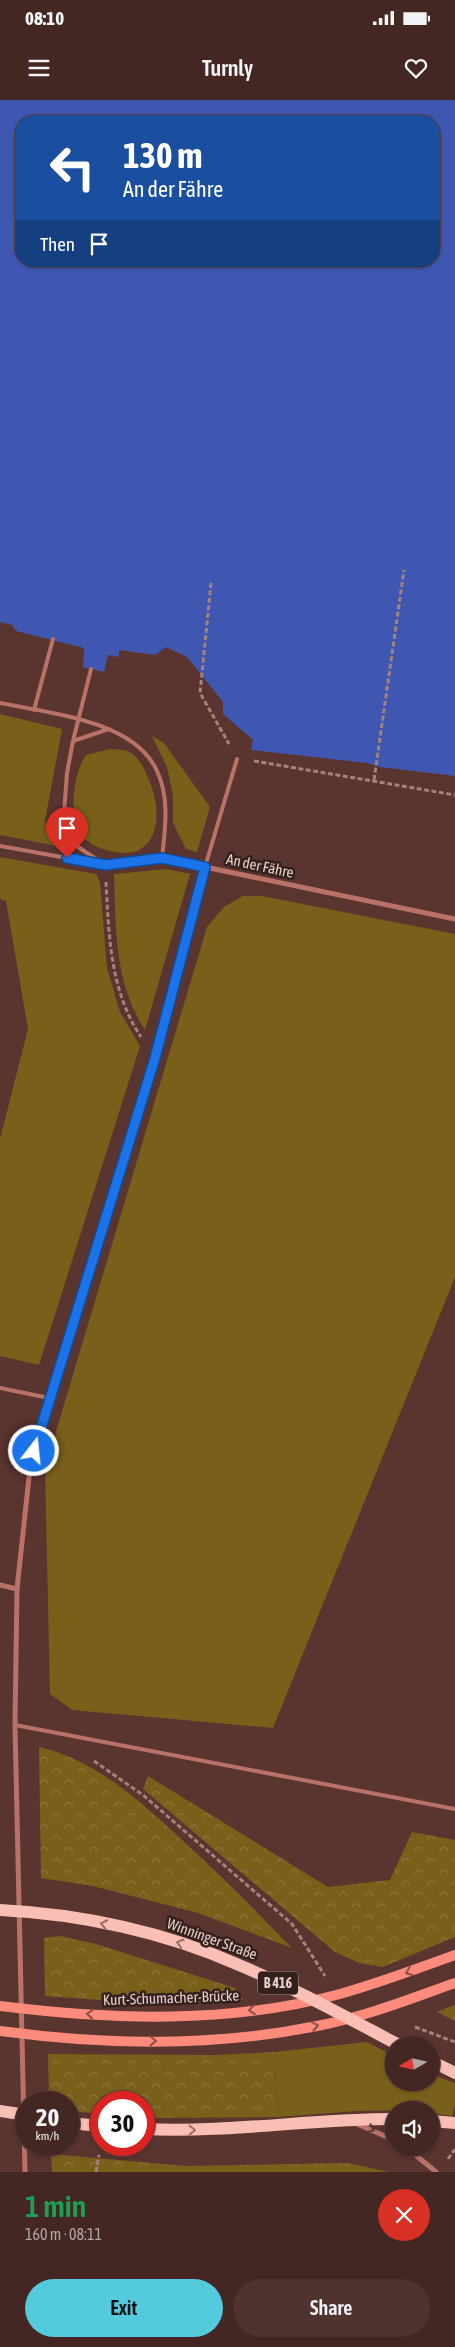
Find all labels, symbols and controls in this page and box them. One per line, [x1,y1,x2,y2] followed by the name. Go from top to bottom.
[25,7,64,29] text: 08:10
[25,54,53,82] icon: menu
[402,54,430,82] icon: heart
[202,55,253,81] text: Turnly
[40,135,105,200] icon: left
[123,135,202,175] text: 130 m
[123,176,223,202] text: An der Fähre
[85,230,113,258] icon: arrive
[40,233,75,255] text: Then
[46,807,88,858] pin
[53,814,81,842] icon: arrive
[225,850,295,881] street label: An der Fähre
[7,1424,59,1476] position arrow
[165,1914,260,1963] street label: Winninger Straße
[100,1919,109,1929] one-way arrow
[177,1939,185,1949] one-way arrow
[405,1966,414,1976] one-way arrow
[258,1972,298,1995] road number: B 416
[103,1987,240,2008] street label: Kurt-Schumacher-Brücke
[247,2004,255,2015] one-way arrow
[85,2009,93,2020] one-way arrow
[311,2022,319,2032] one-way arrow
[150,2036,158,2046] one-way arrow
[385,2036,440,2091] north arrow
[385,2036,440,2156] map controls
[90,2091,155,2156] speed limit sign: 30
[385,2101,440,2156] button: sound
[36,2103,59,2131] text: 20
[366,2123,375,2134] one-way arrow
[189,2125,197,2135] one-way arrow
[36,2129,59,2143] text: km/h
[25,2189,86,2223] text: 1 min
[378,2189,430,2241] button: close
[25,2225,102,2243] text: 160 m · 08:11
[25,2279,223,2337] button: Exit
[233,2279,430,2337] button: Share

